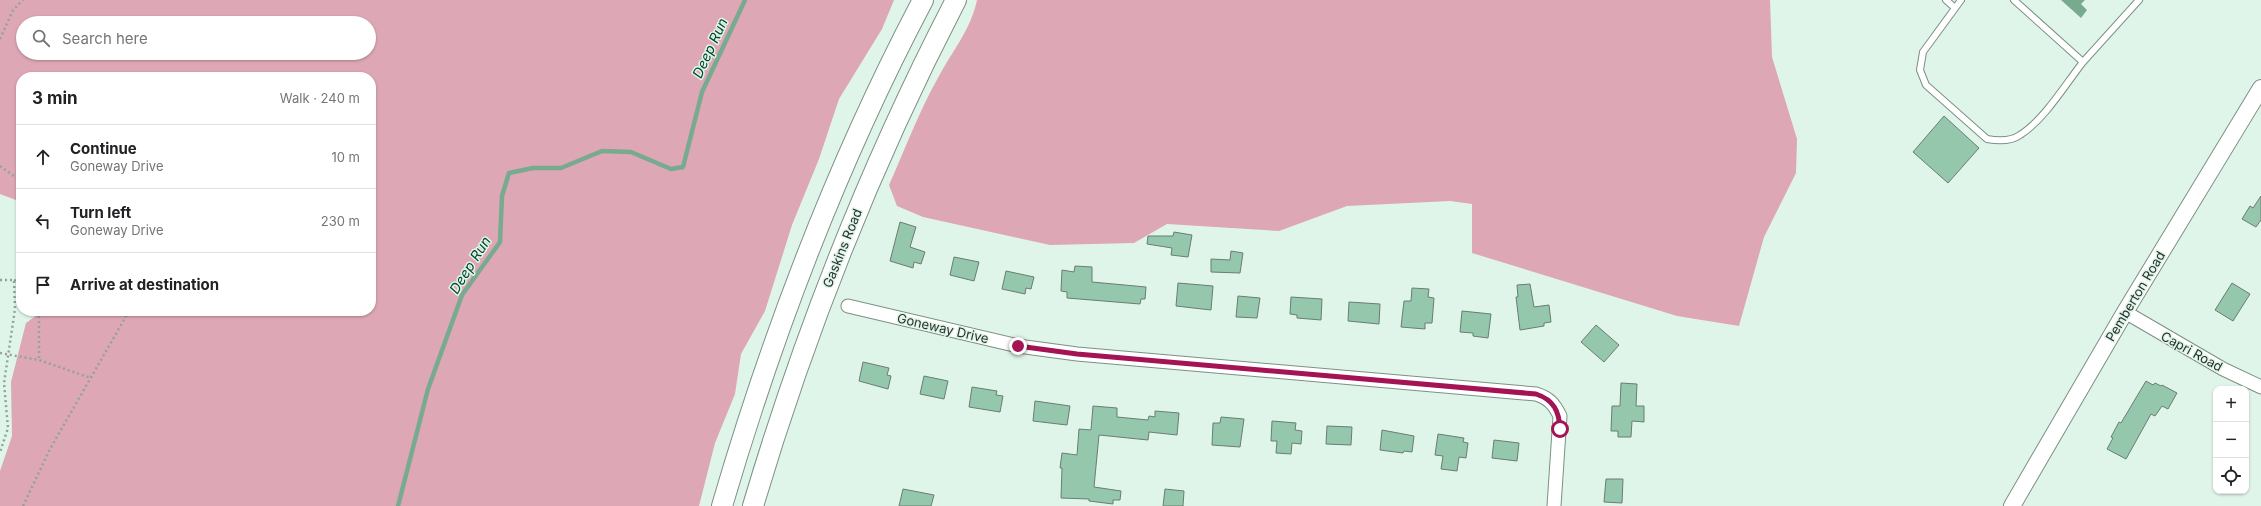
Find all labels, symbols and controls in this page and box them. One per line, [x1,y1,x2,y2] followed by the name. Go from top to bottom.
[688,15,731,81] water label: Deep Run
[16,16,376,60] search box
[30,27,52,49] icon: search
[62,29,148,48] text: Search here
[32,88,78,108] text: 3 min
[280,90,360,106] text: Walk · 240 m
[70,139,137,158] text: Continue
[32,146,54,168] icon: ahead
[331,149,360,165] text: 10 m
[70,158,164,174] text: Goneway Drive
[70,203,131,222] text: Turn left
[819,206,865,290] street label: Gaskins Road
[32,210,54,232] icon: left
[321,213,360,229] text: 230 m
[70,222,164,238] text: Goneway Drive
[445,233,494,297] water label: Deep Run
[2102,248,2168,344] street label: Pemberton Road
[32,274,54,296] icon: arrive
[70,275,219,294] text: Arrive at destination
[896,310,990,346] street label: Goneway Drive
[2158,328,2226,374] street label: Capri Road
[1009,337,1027,355] route end
[2213,386,2249,494] map controls
[2213,386,2249,422] button: +
[1551,420,1569,438] route start
[2213,422,2249,458] button: −
[2213,458,2249,494] button: locate

